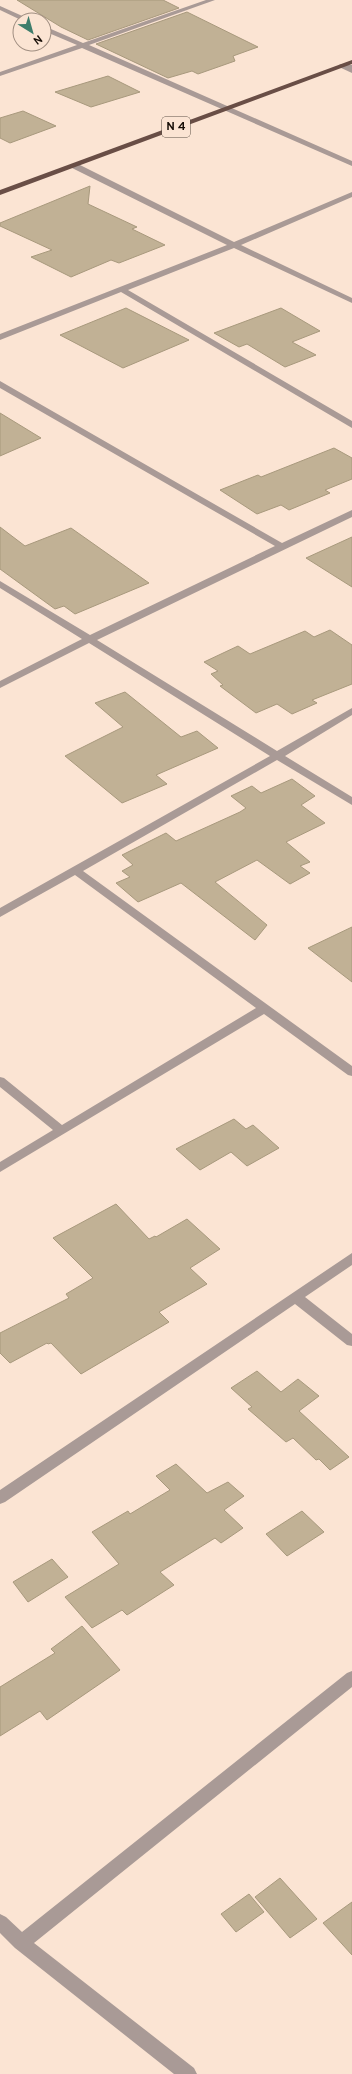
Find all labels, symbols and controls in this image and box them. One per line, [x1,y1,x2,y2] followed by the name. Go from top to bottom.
[12,12,52,52] north arrow
[30,31,45,47] text: N
[162,117,190,137] road number: N 4

